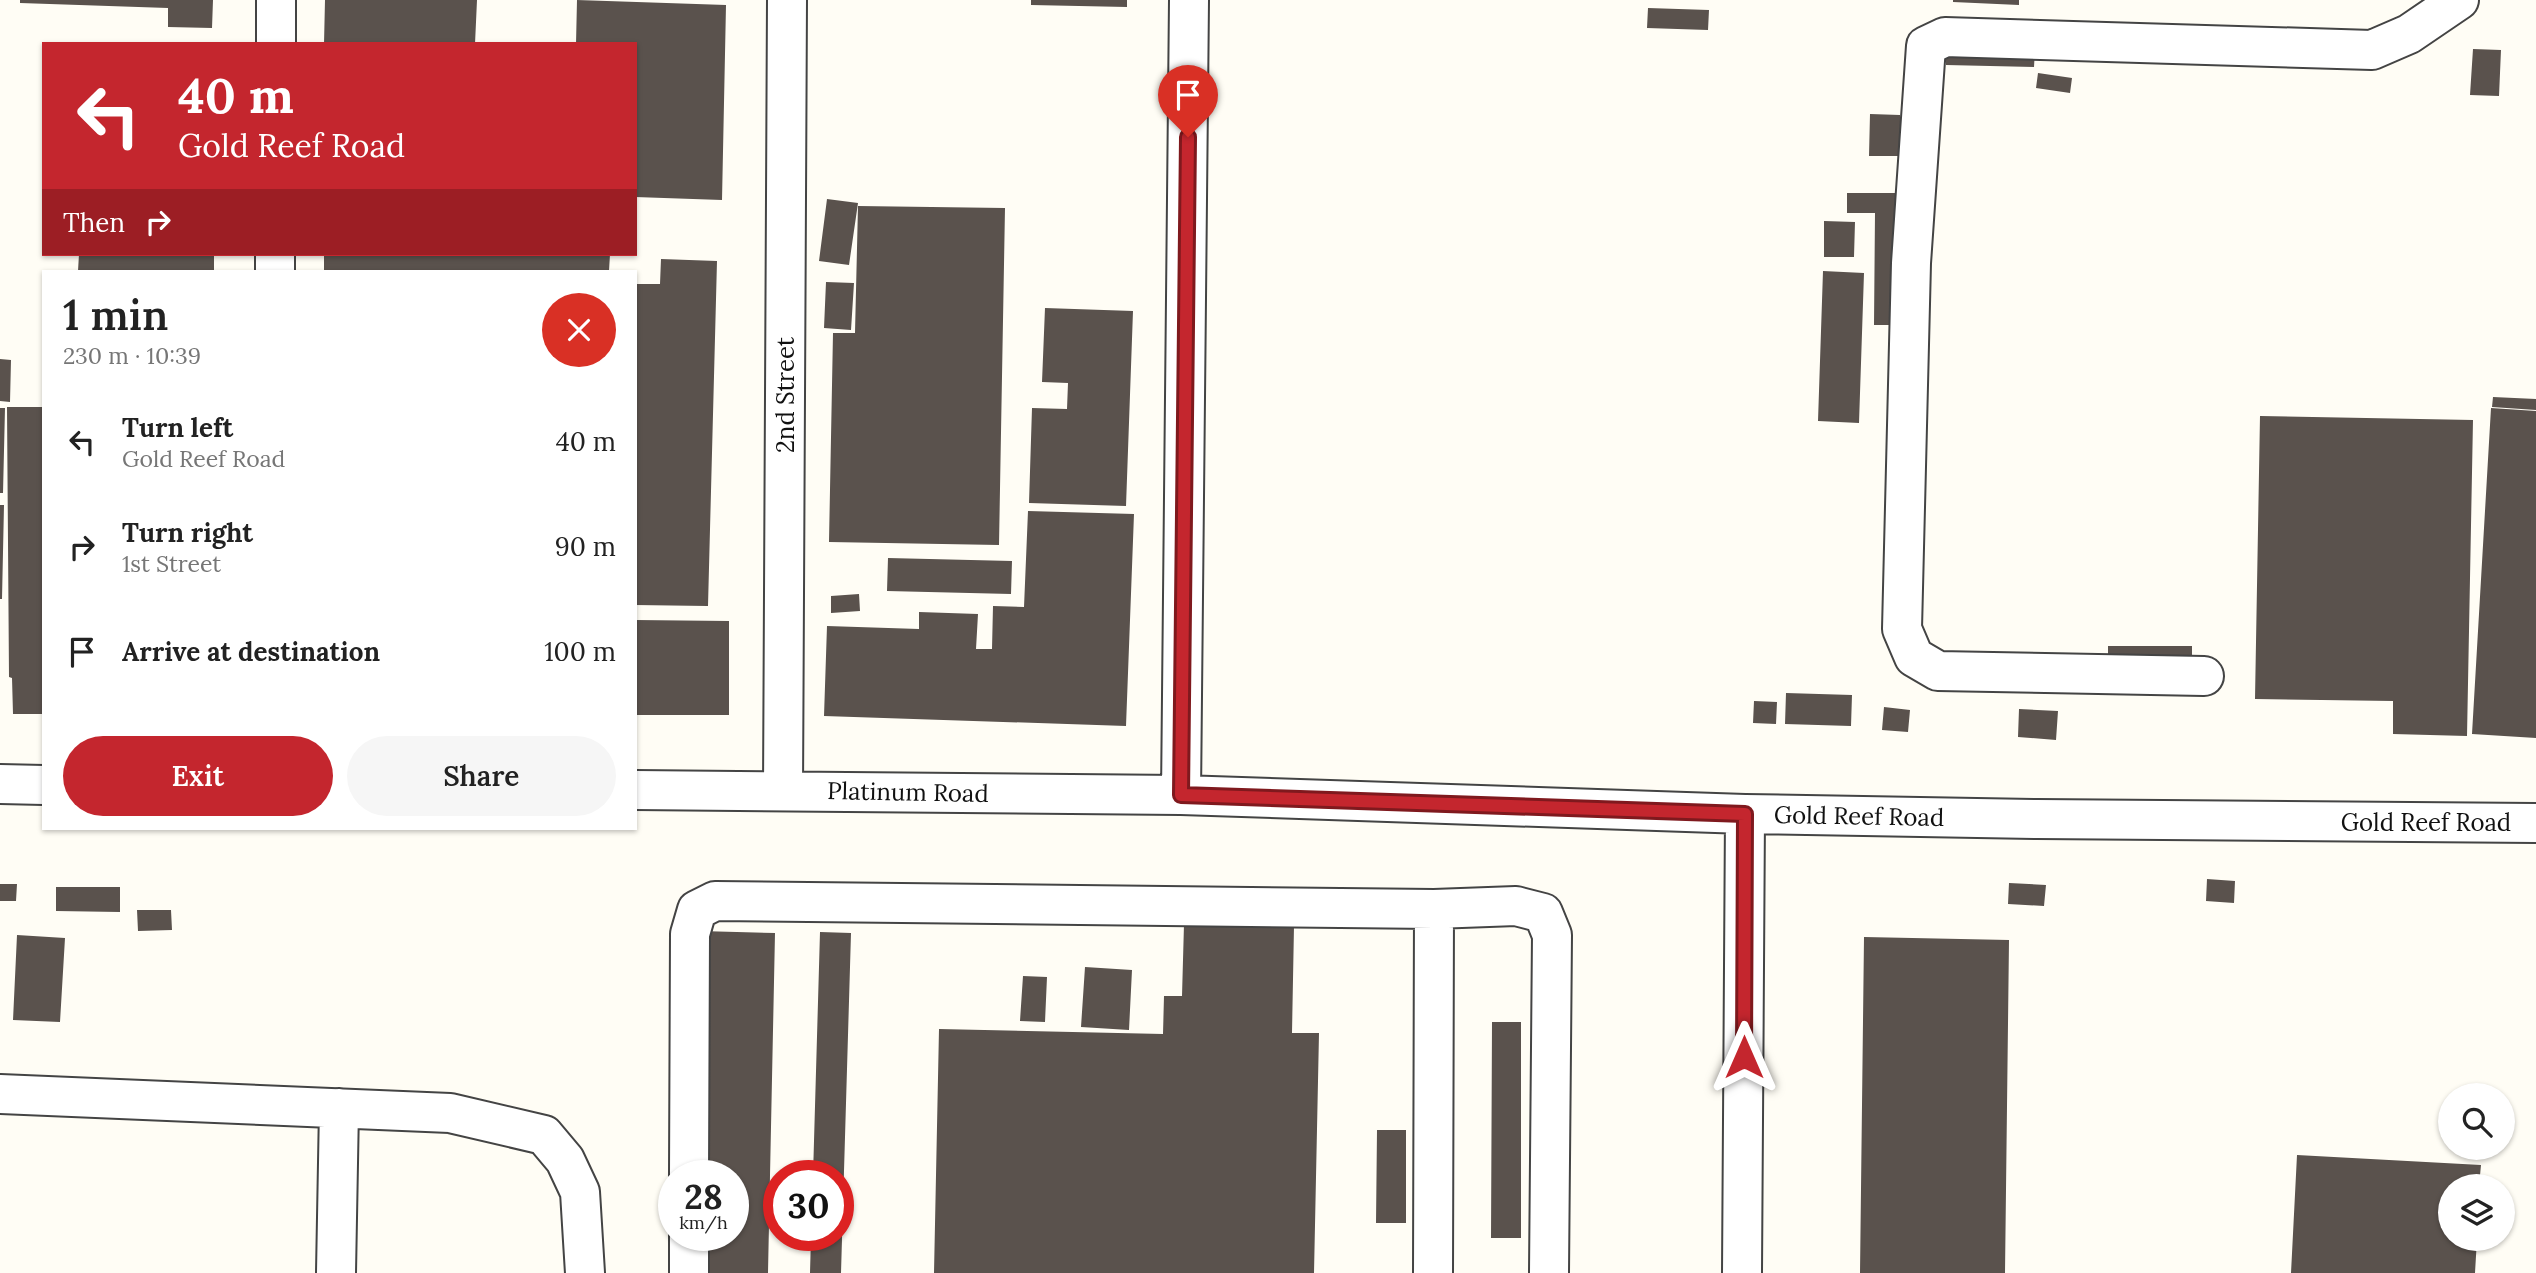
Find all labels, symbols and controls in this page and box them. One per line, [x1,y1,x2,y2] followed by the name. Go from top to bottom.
[178,64,294,126] text: 40 m
[1158,65,1218,137] pin
[63,70,154,161] icon: left
[1169,76,1207,114] icon: arrive
[178,125,405,166] text: Gold Reef Road
[139,203,177,241] icon: right
[63,206,125,239] text: Then
[63,288,168,342] text: 1 min
[542,293,616,367] button: close
[770,336,801,453] street label: 2nd Street
[63,341,201,370] text: 230 m · 10:39
[122,411,233,444] text: Turn left
[63,423,101,461] icon: left
[556,425,616,458] text: 40 m
[122,444,285,473] text: Gold Reef Road
[122,516,253,549] text: Turn right
[63,528,101,566] icon: right
[555,530,616,563] text: 90 m
[122,549,221,578] text: 1st Street
[63,633,101,671] icon: arrive
[122,635,380,668] text: Arrive at destination
[544,635,616,668] text: 100 m
[63,736,333,816] button: Exit
[347,736,616,816] button: Share
[827,775,989,809] street label: Platinum Road
[1774,799,1944,833] street label: Gold Reef Road
[2341,807,2511,838] street label: Gold Reef Road
[1707,1020,1781,1094] position arrow
[2438,1083,2515,1251] map controls
[2438,1083,2515,1160] button: search
[763,1160,854,1251] speed limit sign: 30
[684,1174,723,1219] text: 28
[2438,1174,2515,1251] button: layers
[679,1211,728,1234] text: km/h

